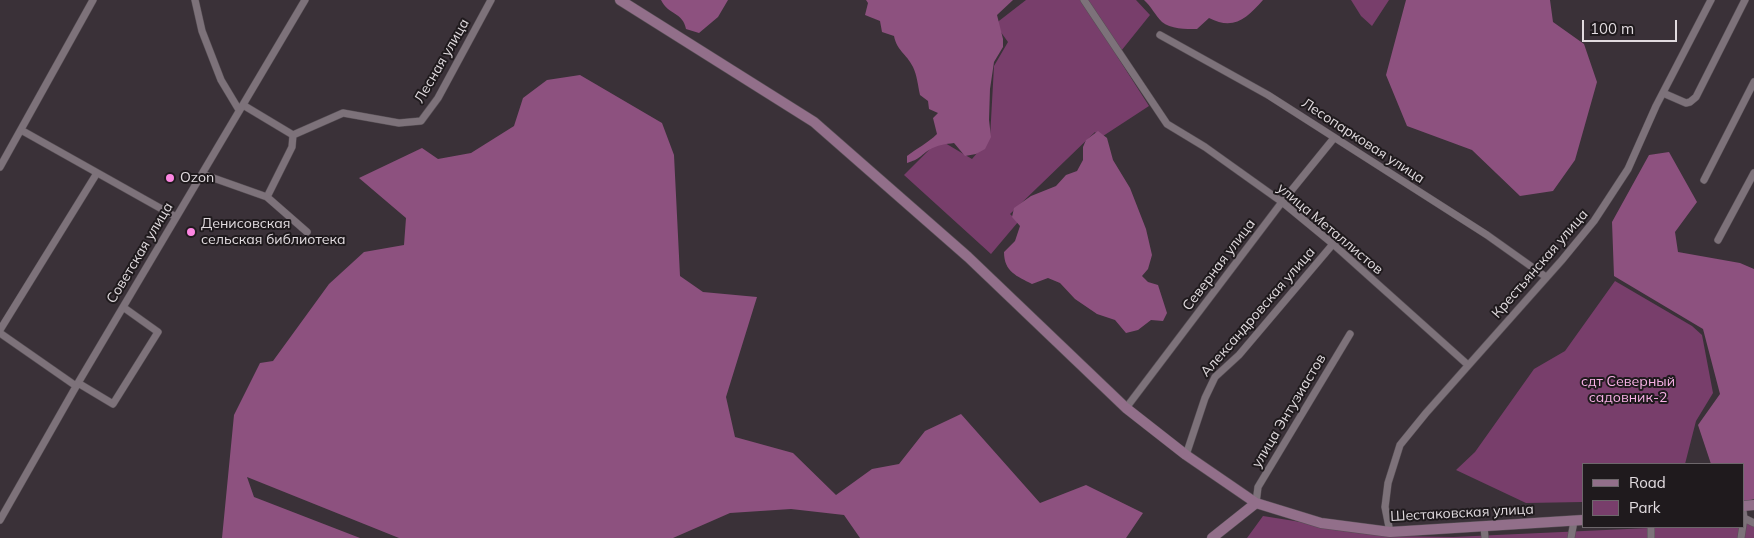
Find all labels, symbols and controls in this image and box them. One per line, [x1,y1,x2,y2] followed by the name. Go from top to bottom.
[1584,10,1679,42] scale bar
[411,16,473,106] street label: Лесная улица
[1590,19,1634,38] text: 100 m
[1298,95,1428,187] street label: Лесопарковая улица
[180,170,214,186] place label: Ozon
[164,172,176,184] marker: Ozon
[1274,180,1386,278] street label: улица Металлистов
[103,199,177,307] street label: Советская улица
[1488,206,1592,322] street label: Крестьянская улица
[201,216,346,248] place label: Денисовская сельская библиотека
[1179,216,1259,314] street label: Северная улица
[185,226,197,238] marker: Денисовская сельская библиотека
[1197,244,1319,380] street label: Александровская улица
[1248,351,1330,471] street label: улица Энтузиастов
[1581,374,1675,407] park label: сдт Северный садовник-2
[1582,463,1744,528] legend
[1629,473,1666,492] text: Road
[1629,498,1661,517] text: Park
[1390,501,1534,525] street label: Шестаковская улица

